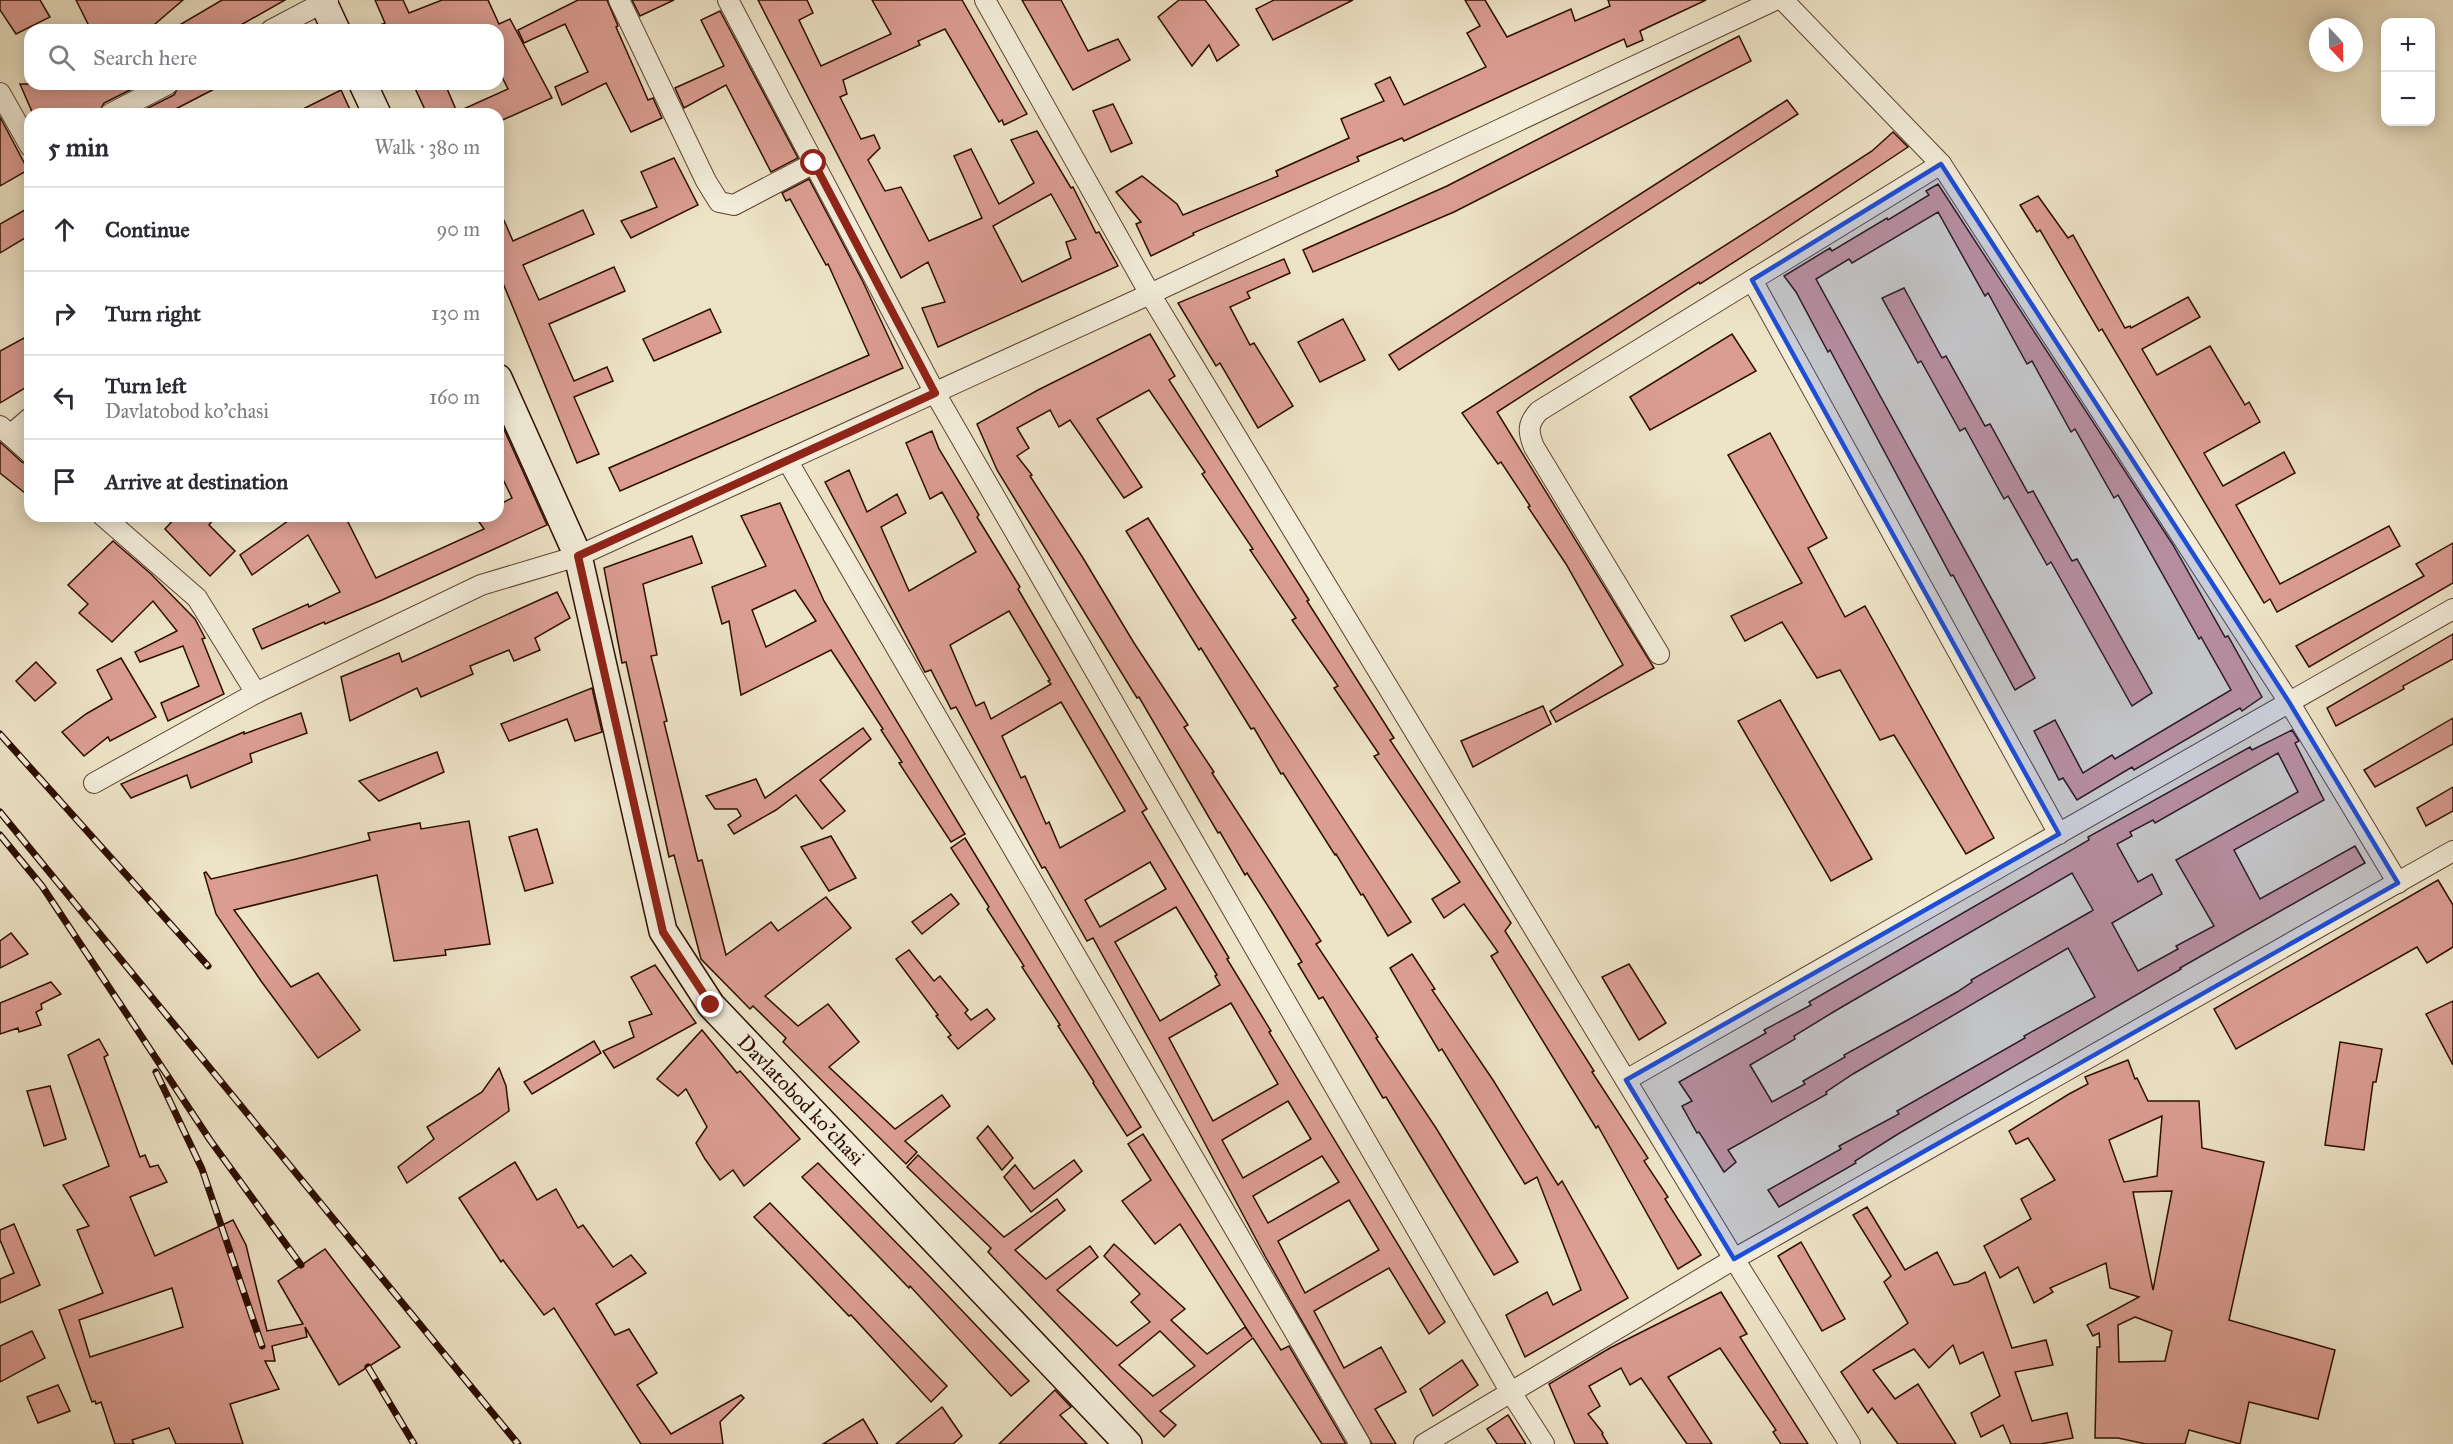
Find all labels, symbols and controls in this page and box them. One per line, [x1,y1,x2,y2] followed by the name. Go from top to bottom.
[2309,18,2363,72] north arrow
[2381,18,2435,126] map controls
[2381,18,2435,72] button: +
[24,24,504,90] search box
[45,41,78,74] icon: search
[93,44,197,71] text: Search here
[2381,72,2435,126] button: −
[48,131,109,163] text: 5 min
[374,135,480,159] text: Walk · 380 m
[800,149,826,175] route start
[48,213,81,246] icon: ahead
[105,216,190,243] text: Continue
[437,217,480,241] text: 90 m
[48,297,81,330] icon: right
[105,300,201,327] text: Turn right
[431,301,480,325] text: 130 m
[105,372,187,399] text: Turn left
[48,381,81,414] icon: left
[429,385,480,409] text: 160 m
[105,399,269,423] text: Davlatobod ko'chasi
[48,465,81,498] icon: arrive
[105,468,288,495] text: Arrive at destination
[697,991,723,1017] route end
[732,1029,870,1171] street label: Davlatobod ko'chasi

